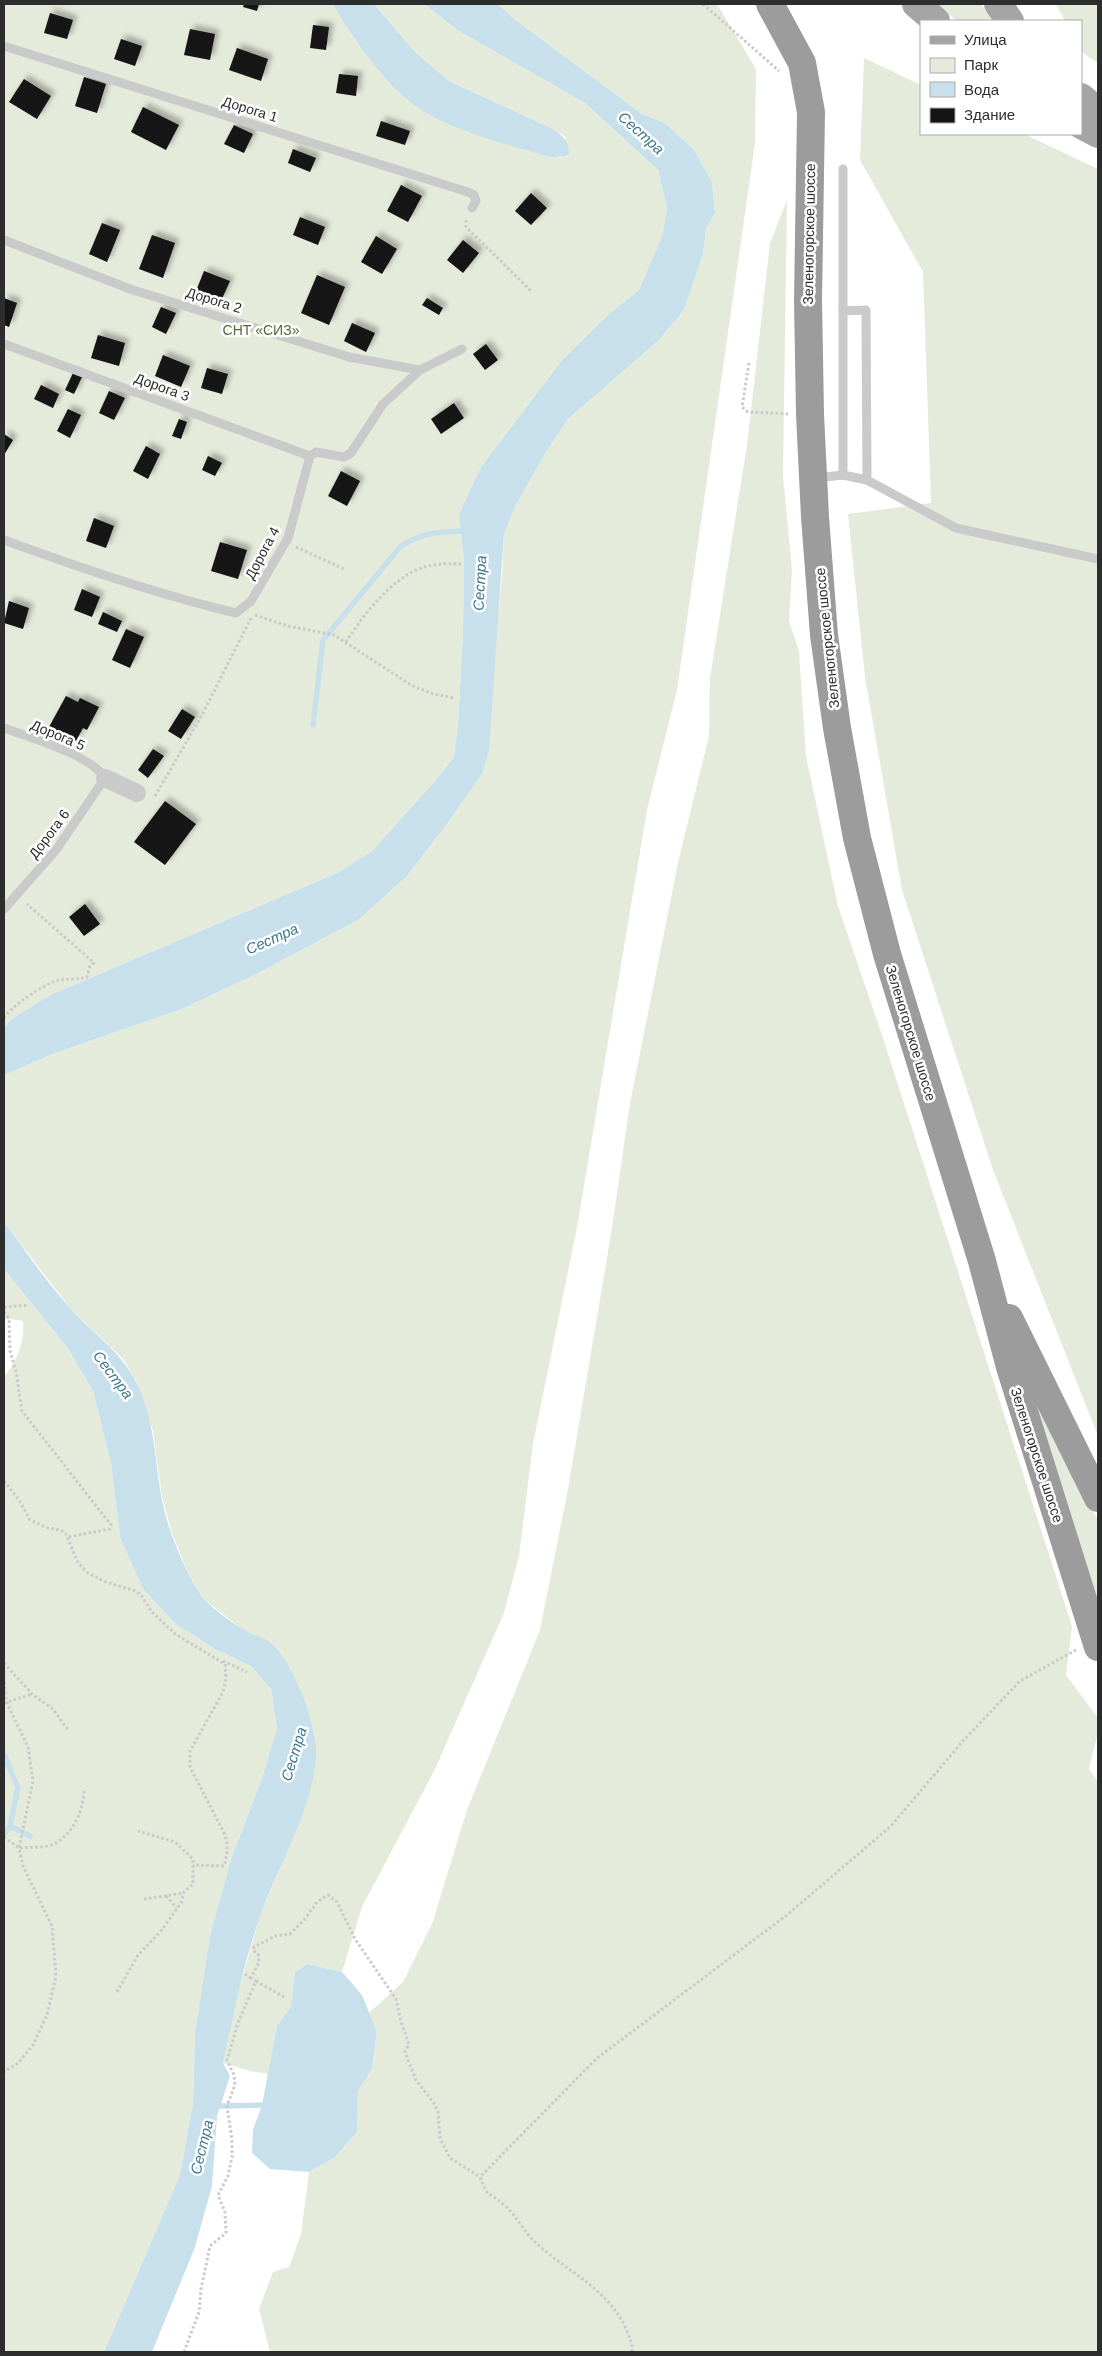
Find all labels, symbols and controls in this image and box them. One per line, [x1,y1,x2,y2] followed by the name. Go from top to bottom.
[920,20,1082,135] legend
[964,31,1007,48] text: Улица
[964,56,998,73] text: Парк
[964,81,1000,98] text: Вода
[220,93,280,125] street label: Дорога 1
[964,106,1015,123] text: Здание
[615,108,668,158] water label: Сестра
[800,163,818,305] street label: Зеленогорское шоссе
[184,284,244,316] street label: Дорога 2
[223,322,300,338] park label: СНТ «СИЗ»
[132,370,192,404] street label: Дорога 3
[241,524,283,582] street label: Дорога 4
[470,555,489,611] water label: Сестра
[812,567,842,709] street label: Зеленогорское шоссе
[29,716,88,754] street label: Дорога 5
[25,806,73,862] street label: Дорога 6
[243,919,301,958] water label: Сестра
[883,963,939,1103] street label: Зеленогорское шоссе
[90,1347,137,1402] water label: Сестра
[1008,1385,1066,1525] street label: Зеленогорское шоссе
[277,1725,310,1783] water label: Сестра
[187,2118,216,2176] water label: Сестра

